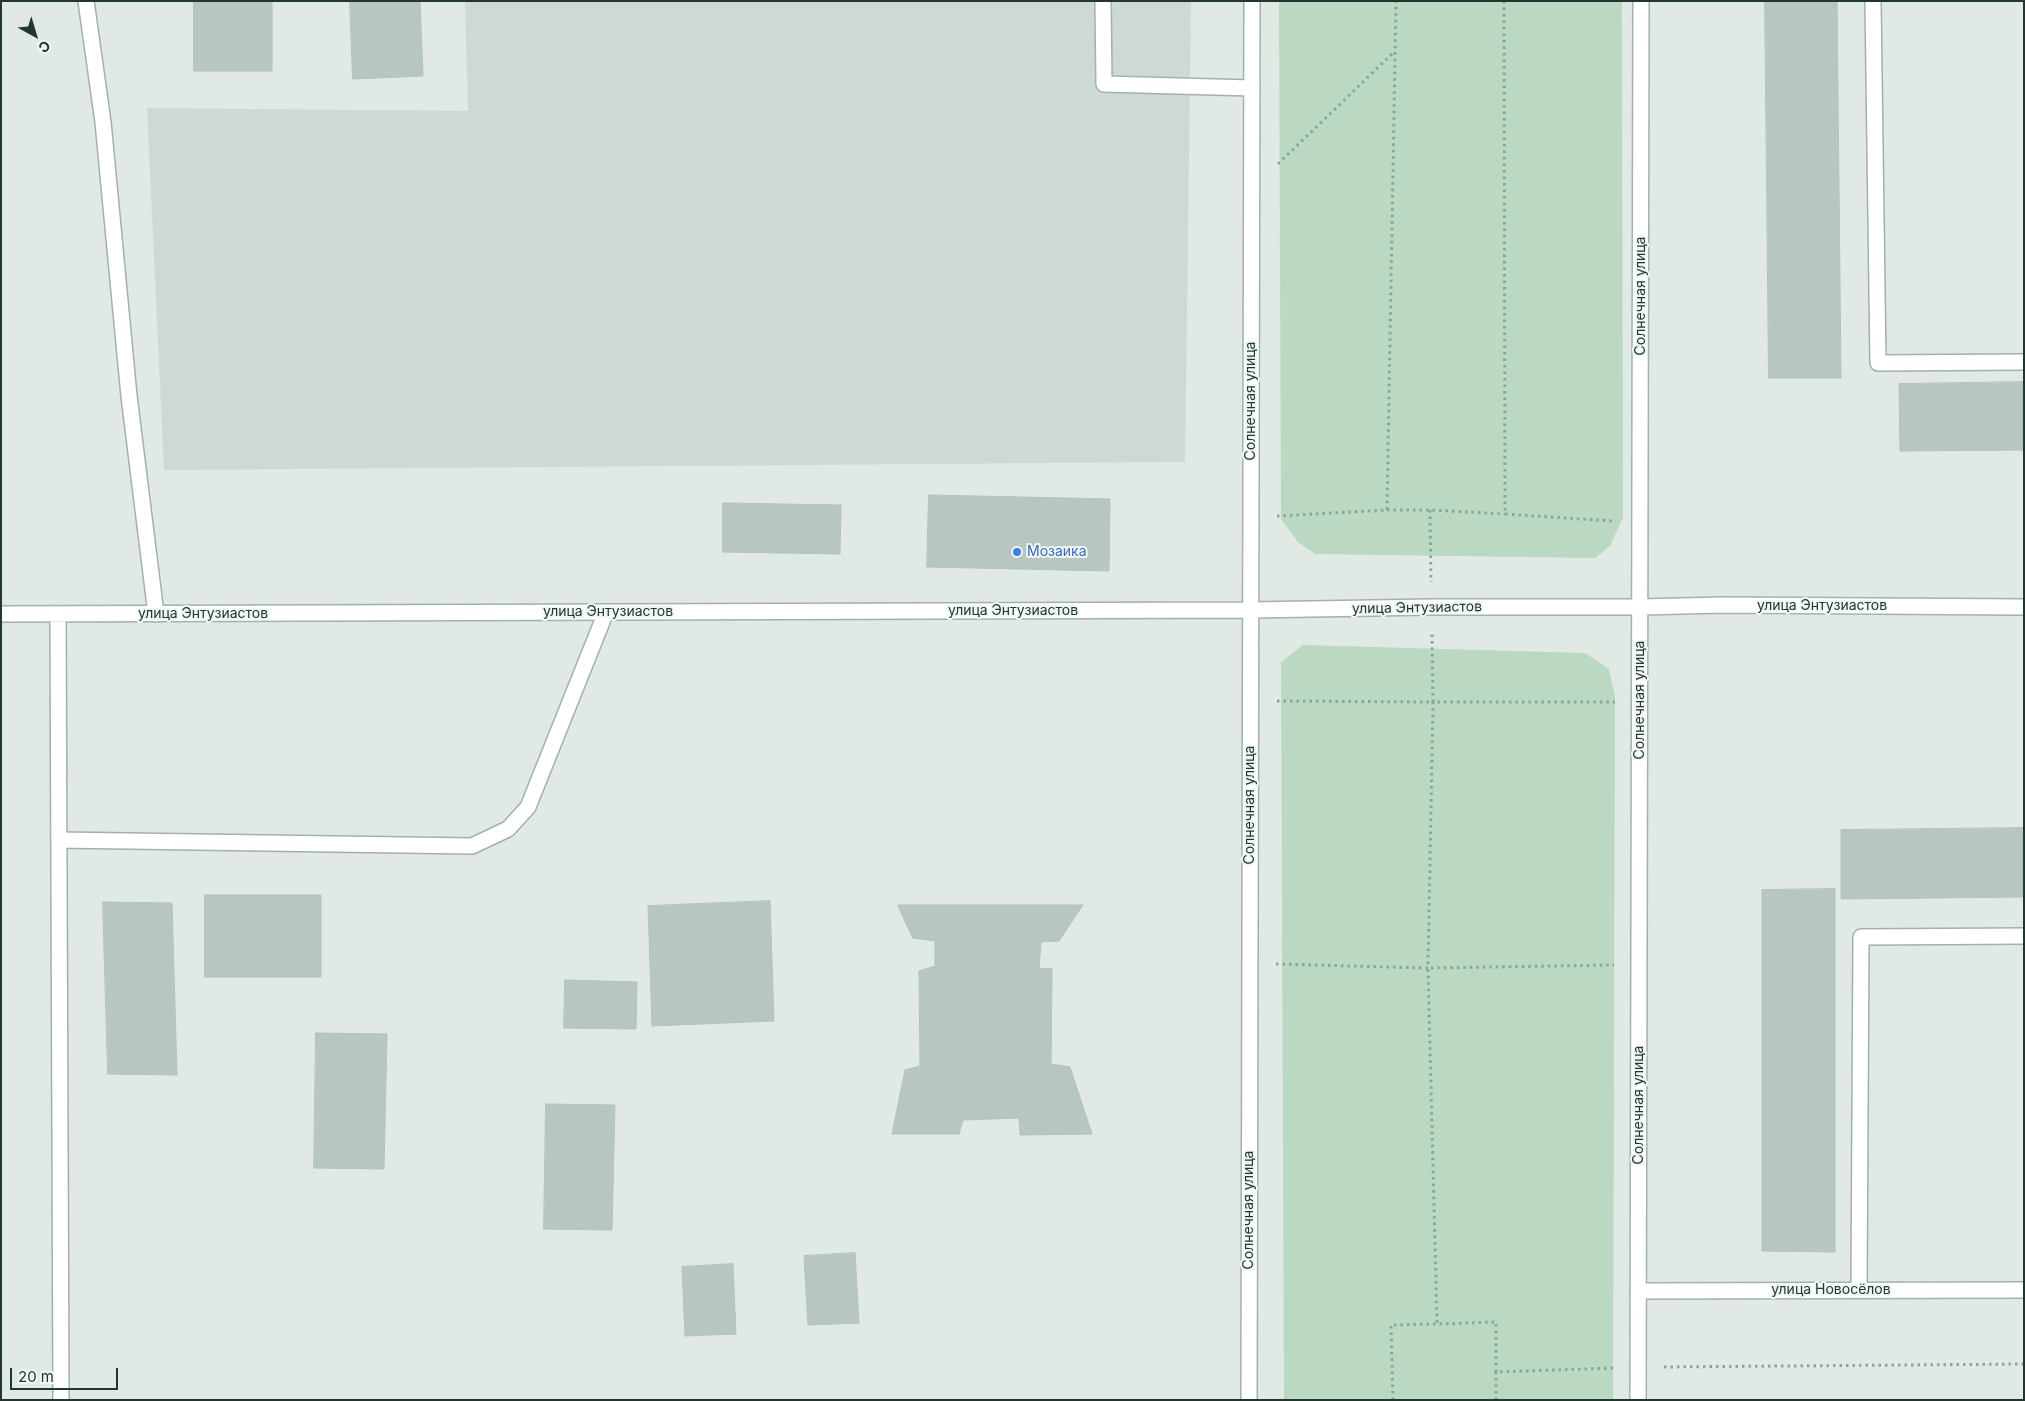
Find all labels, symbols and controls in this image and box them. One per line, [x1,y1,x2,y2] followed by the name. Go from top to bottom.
[10,10,60,60] north arrow
[35,37,54,57] text: С
[1633,237,1649,355] street label: Солнечная улица
[1243,342,1259,460] street label: Солнечная улица
[1027,544,1087,560] place label: Мозаика
[1011,546,1023,558] marker: Мозаика
[1352,598,1482,618] street label: улица Энтузиастов
[1757,598,1887,614] street label: улица Энтузиастов
[948,603,1078,619] street label: улица Энтузиастов
[543,604,673,620] street label: улица Энтузиастов
[138,606,268,622] street label: улица Энтузиастов
[1632,641,1648,759] street label: Солнечная улица
[1242,746,1258,864] street label: Солнечная улица
[1631,1046,1647,1164] street label: Солнечная улица
[1241,1151,1257,1269] street label: Солнечная улица
[1771,1282,1891,1298] street label: улица Новосёлов
[12,1358,120,1390] scale bar
[18,1367,54,1386] text: 20 m

